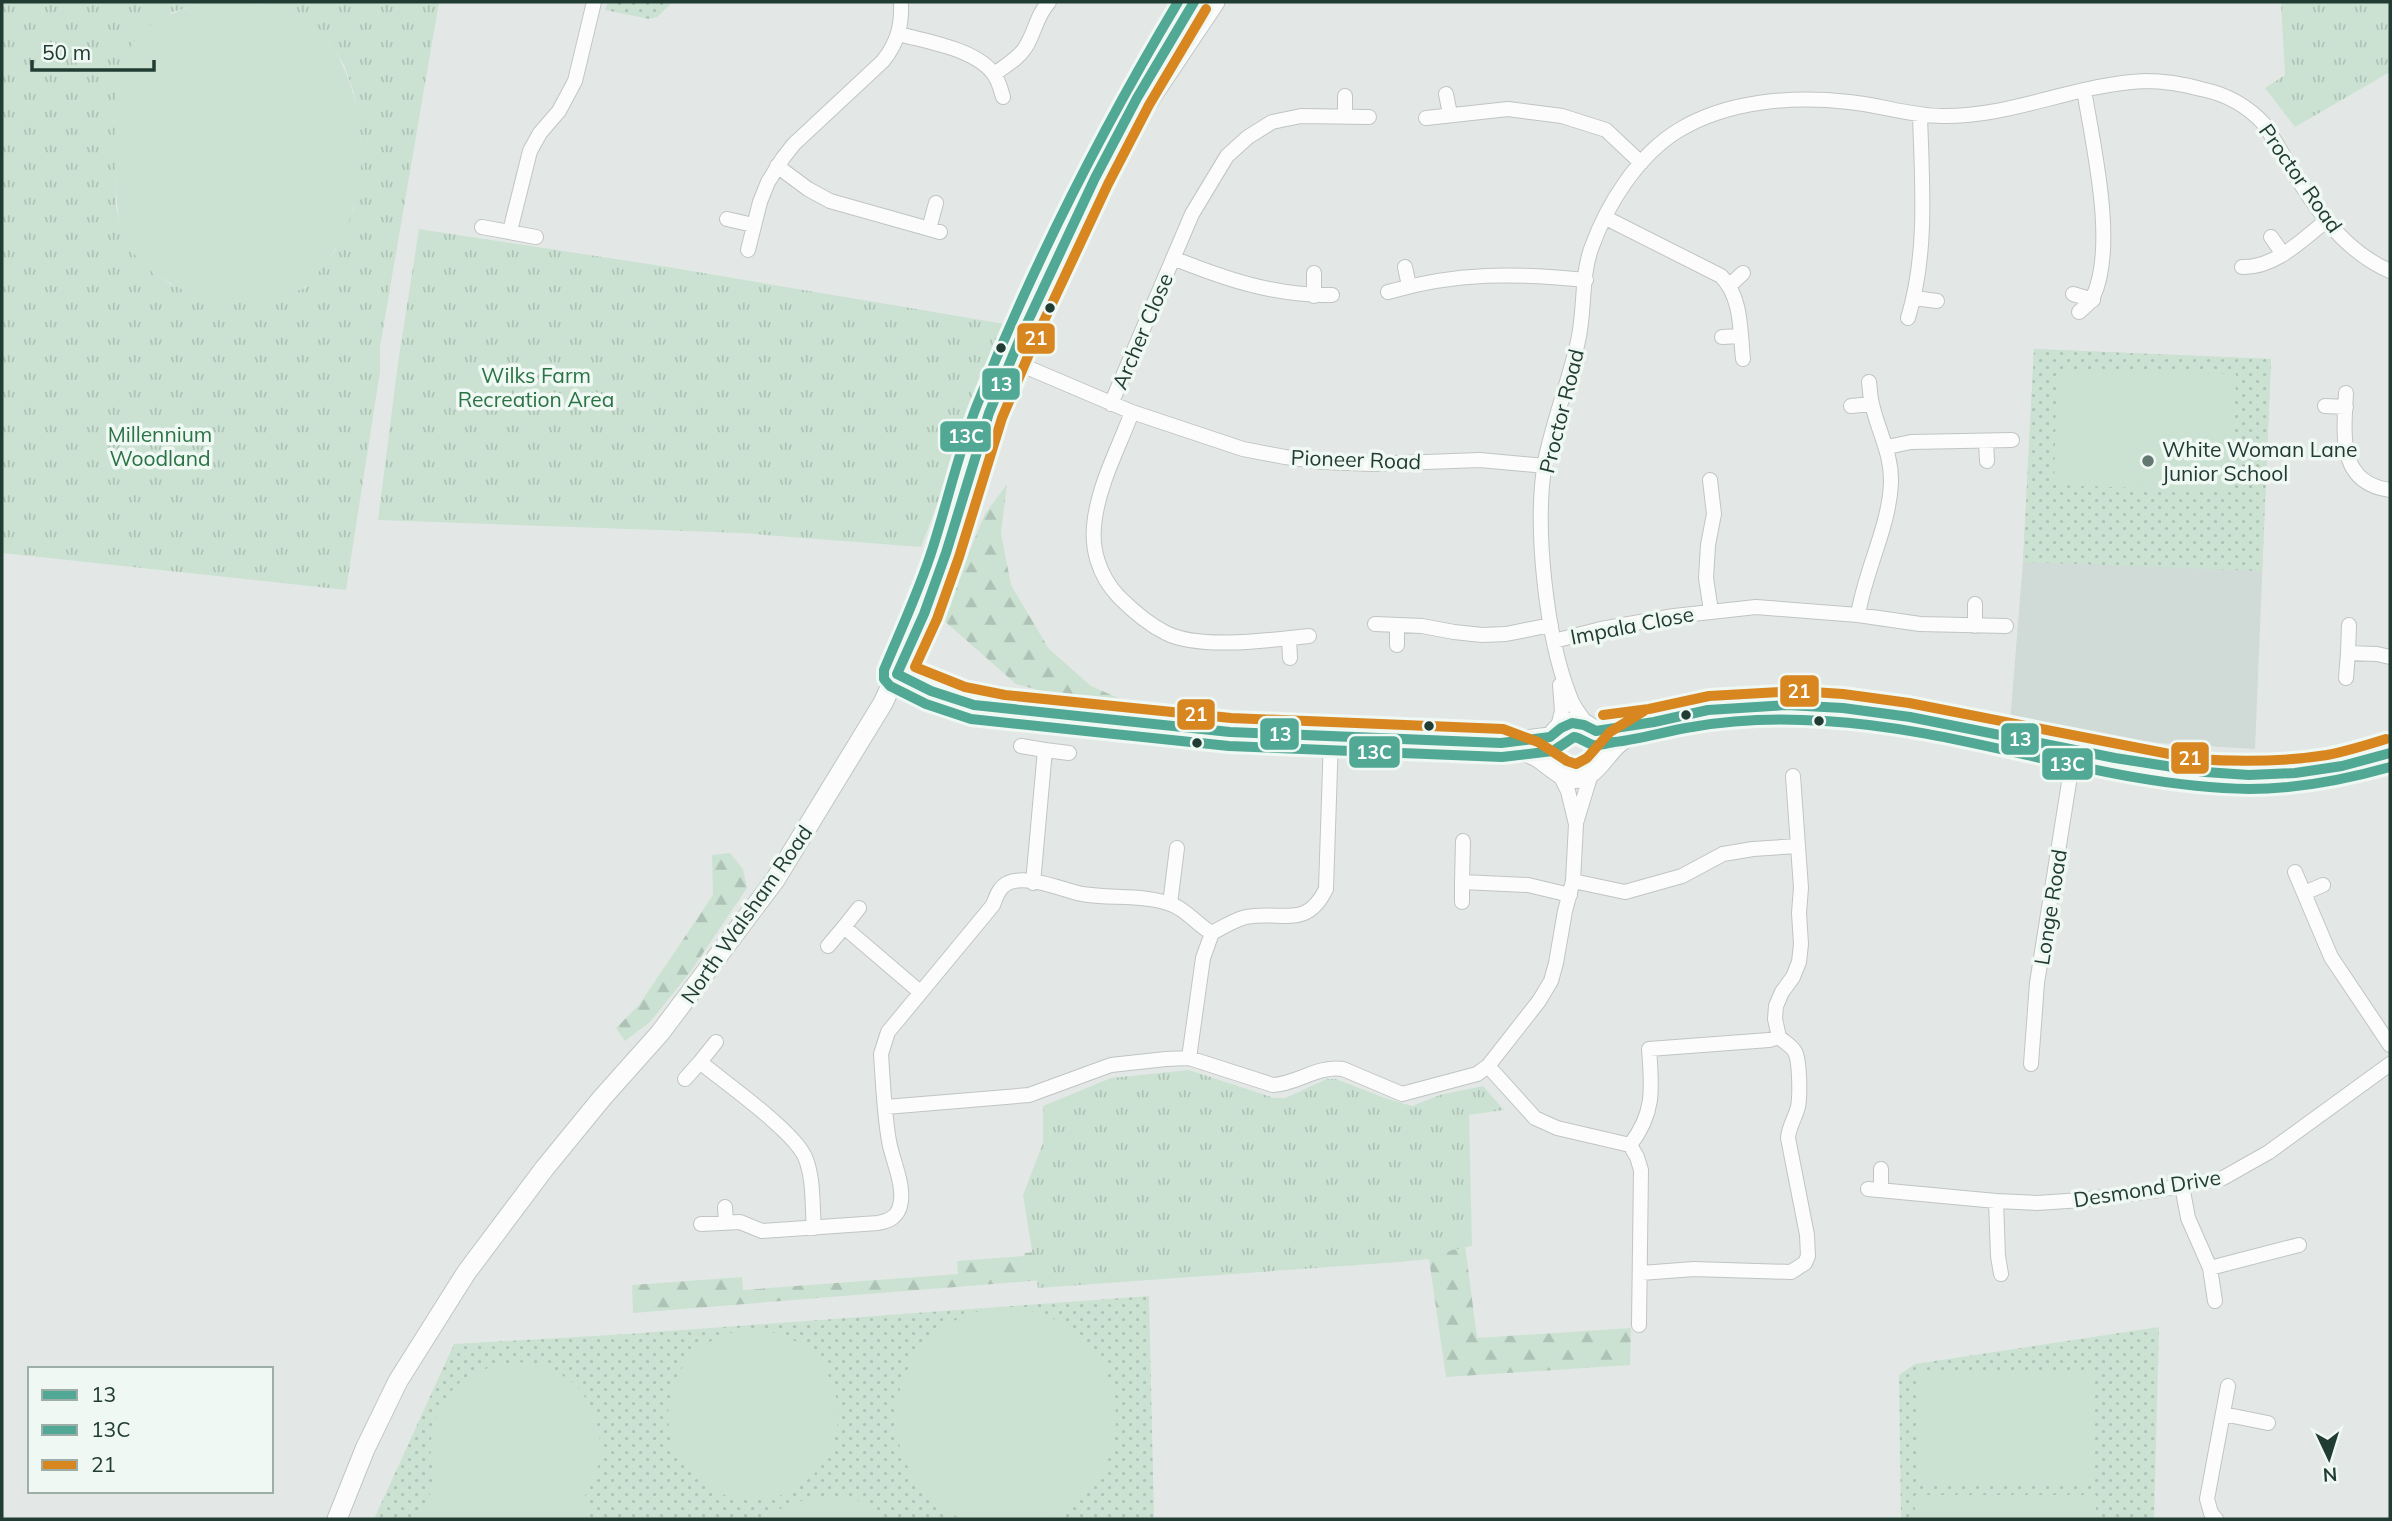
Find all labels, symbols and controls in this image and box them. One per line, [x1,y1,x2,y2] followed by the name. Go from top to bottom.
[32,28,154,72] scale bar
[42,39,91,65] text: 50 m
[2254,118,2348,238] street label: Proctor Road
[1106,269,1178,393] street label: Archer Close
[1043,301,1057,315] unlabelled marker
[1016,322,1056,355] line badge: 21
[1025,326,1047,350] text: 21
[994,341,1008,355] unlabelled marker
[1533,346,1589,476] street label: Proctor Road
[458,362,614,412] park label: Wilks Farm Recreation Area
[981,367,1021,401] line badge: 13
[990,372,1012,396] text: 13
[939,420,992,453] line badge: 13C
[108,421,212,471] park label: Millennium Woodland
[948,424,984,448] text: 13C
[2162,436,2358,486] place label: White Woman Lane Junior School
[1290,444,1422,474] street label: Pioneer Road
[2140,453,2156,469] marker: White Woman Lane Junior School
[1568,600,1696,650] street label: Impala Close
[1779,674,1820,708] line badge: 21
[1788,679,1810,703] text: 21
[1176,698,1216,731] line badge: 21
[1185,702,1207,726] text: 21
[1679,708,1693,722] unlabelled marker
[1812,714,1826,728] unlabelled marker
[1259,717,1300,751] line badge: 13
[1422,719,1436,733] unlabelled marker
[1269,722,1291,746] text: 13
[2000,722,2040,756] line badge: 13
[2009,727,2031,751] text: 13
[1348,735,1401,769] line badge: 13C
[1190,736,1204,750] unlabelled marker
[1356,740,1392,764] text: 13C
[2170,741,2210,775] line badge: 21
[2179,746,2201,770] text: 21
[2041,747,2094,781] line badge: 13C
[2049,752,2085,776] text: 13C
[675,820,817,1008] street label: North Walsham Road
[2028,847,2072,967] street label: Longe Road
[2071,1163,2223,1213] street label: Desmond Drive
[28,1367,273,1493] legend
[91,1381,116,1407] text: 13
[91,1416,131,1442] text: 13C
[2294,1423,2364,1493] north arrow
[91,1451,116,1477] text: 21
[2322,1462,2338,1487] text: N

